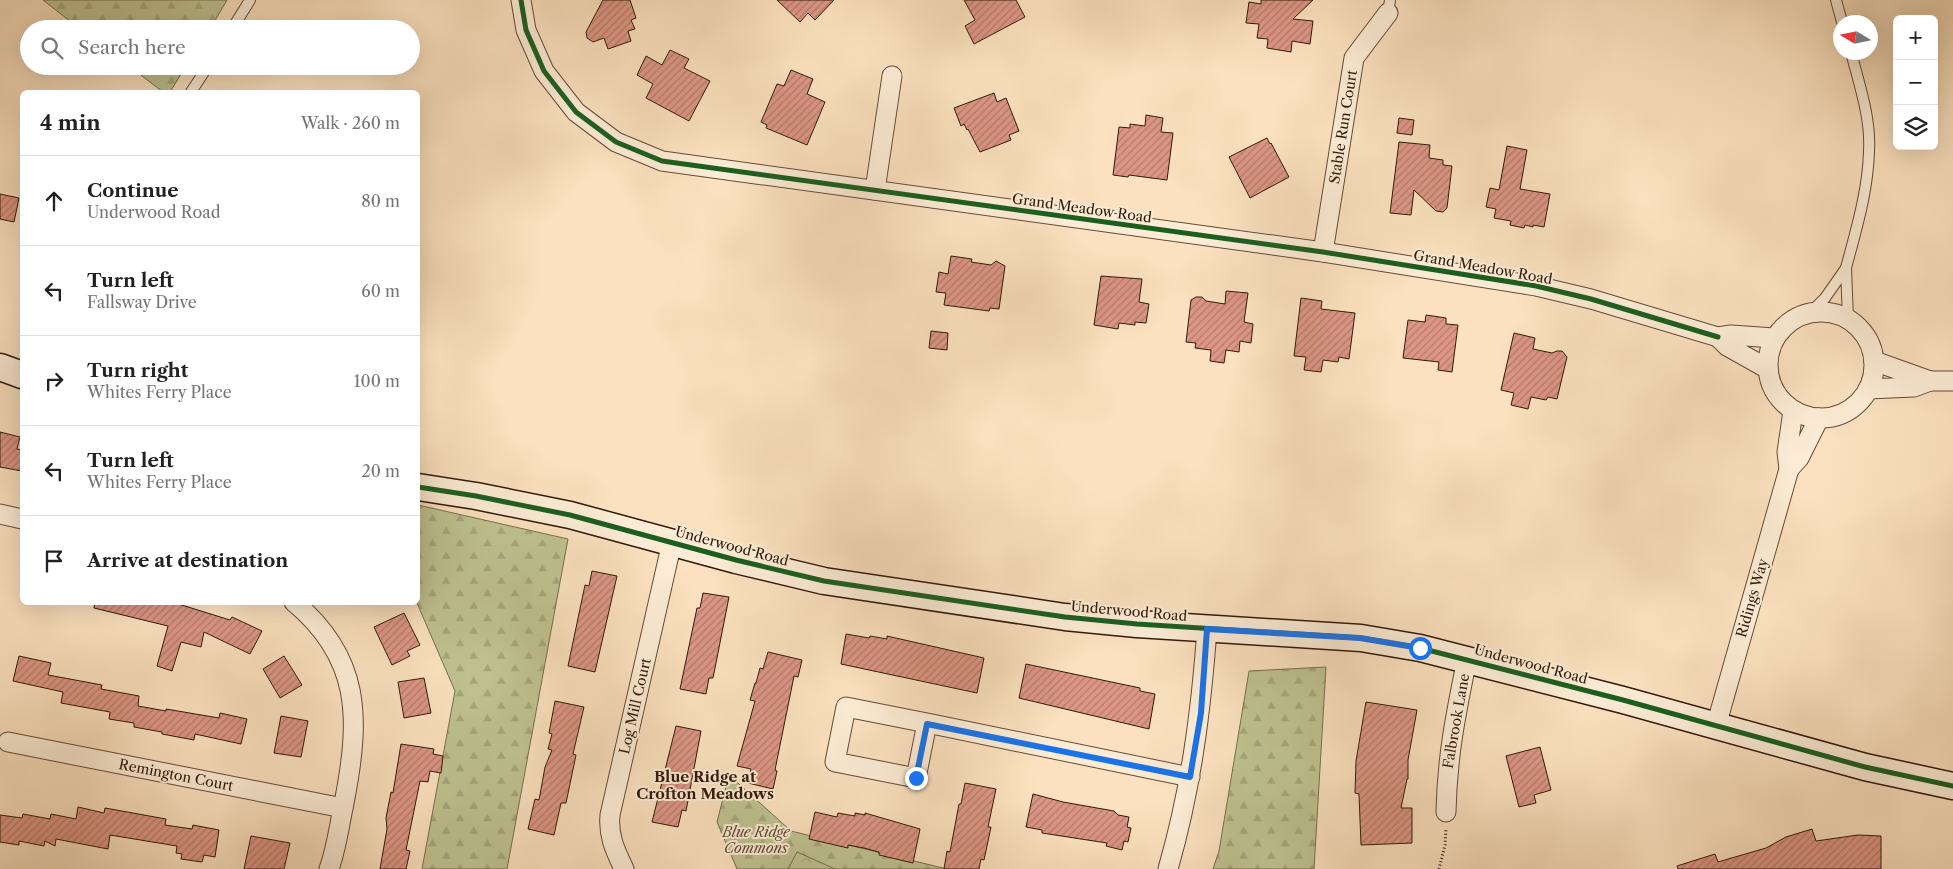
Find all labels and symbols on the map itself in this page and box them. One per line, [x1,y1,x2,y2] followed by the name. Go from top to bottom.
[1833,15,1878,60] north arrow
[1325,69,1361,185] street label: Stable Run Court
[1011,189,1153,227] street label: Grand Meadow Road
[1412,246,1554,288] street label: Grand Meadow Road
[673,522,791,570] street label: Underwood Road
[1732,556,1772,640] street label: Ridings Way
[1070,597,1188,625] street label: Underwood Road
[1409,637,1432,660] route start
[1472,640,1590,688] street label: Underwood Road
[615,656,655,756] street label: Log Mill Court
[1439,672,1473,770] street label: Falbrook Lane
[117,755,235,795] street label: Remington Court
[636,767,774,803] district label: Blue Ridge at Crofton Meadows
[905,767,928,790] route end
[721,823,791,857] park label: Blue Ridge Commons

